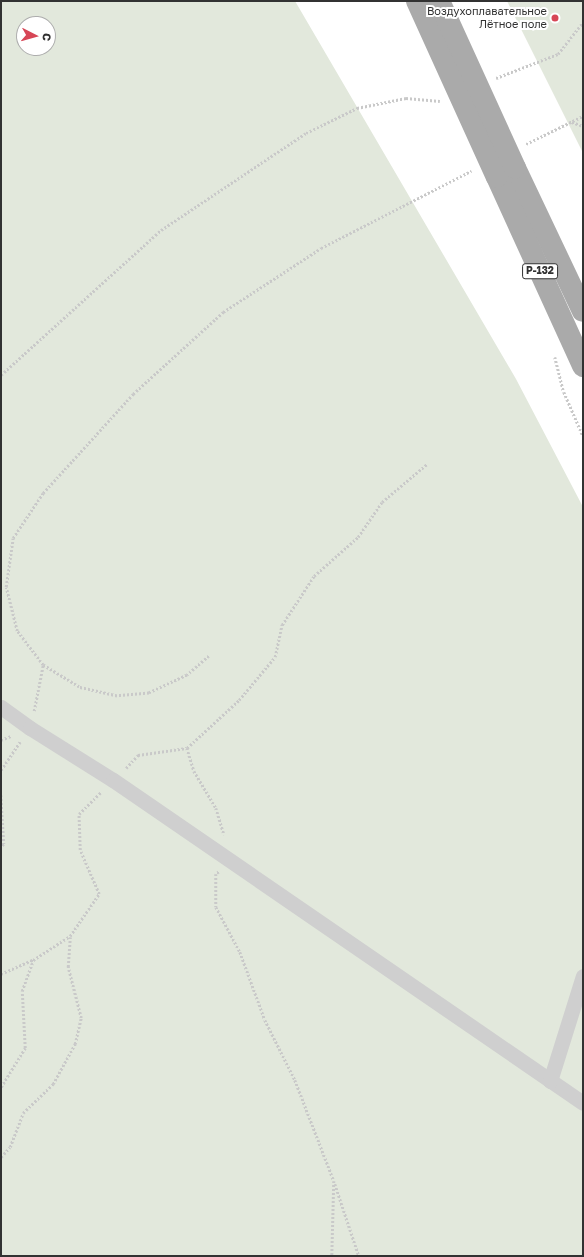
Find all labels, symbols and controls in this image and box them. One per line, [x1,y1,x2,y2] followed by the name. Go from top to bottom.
[427,5,547,31] place label: Воздухоплавательное Лётное поле
[550,13,560,23] marker: Воздухоплавательное Лётное поле
[16,16,56,56] north arrow
[41,33,54,42] text: С
[522,263,558,279] road number: Р-132

